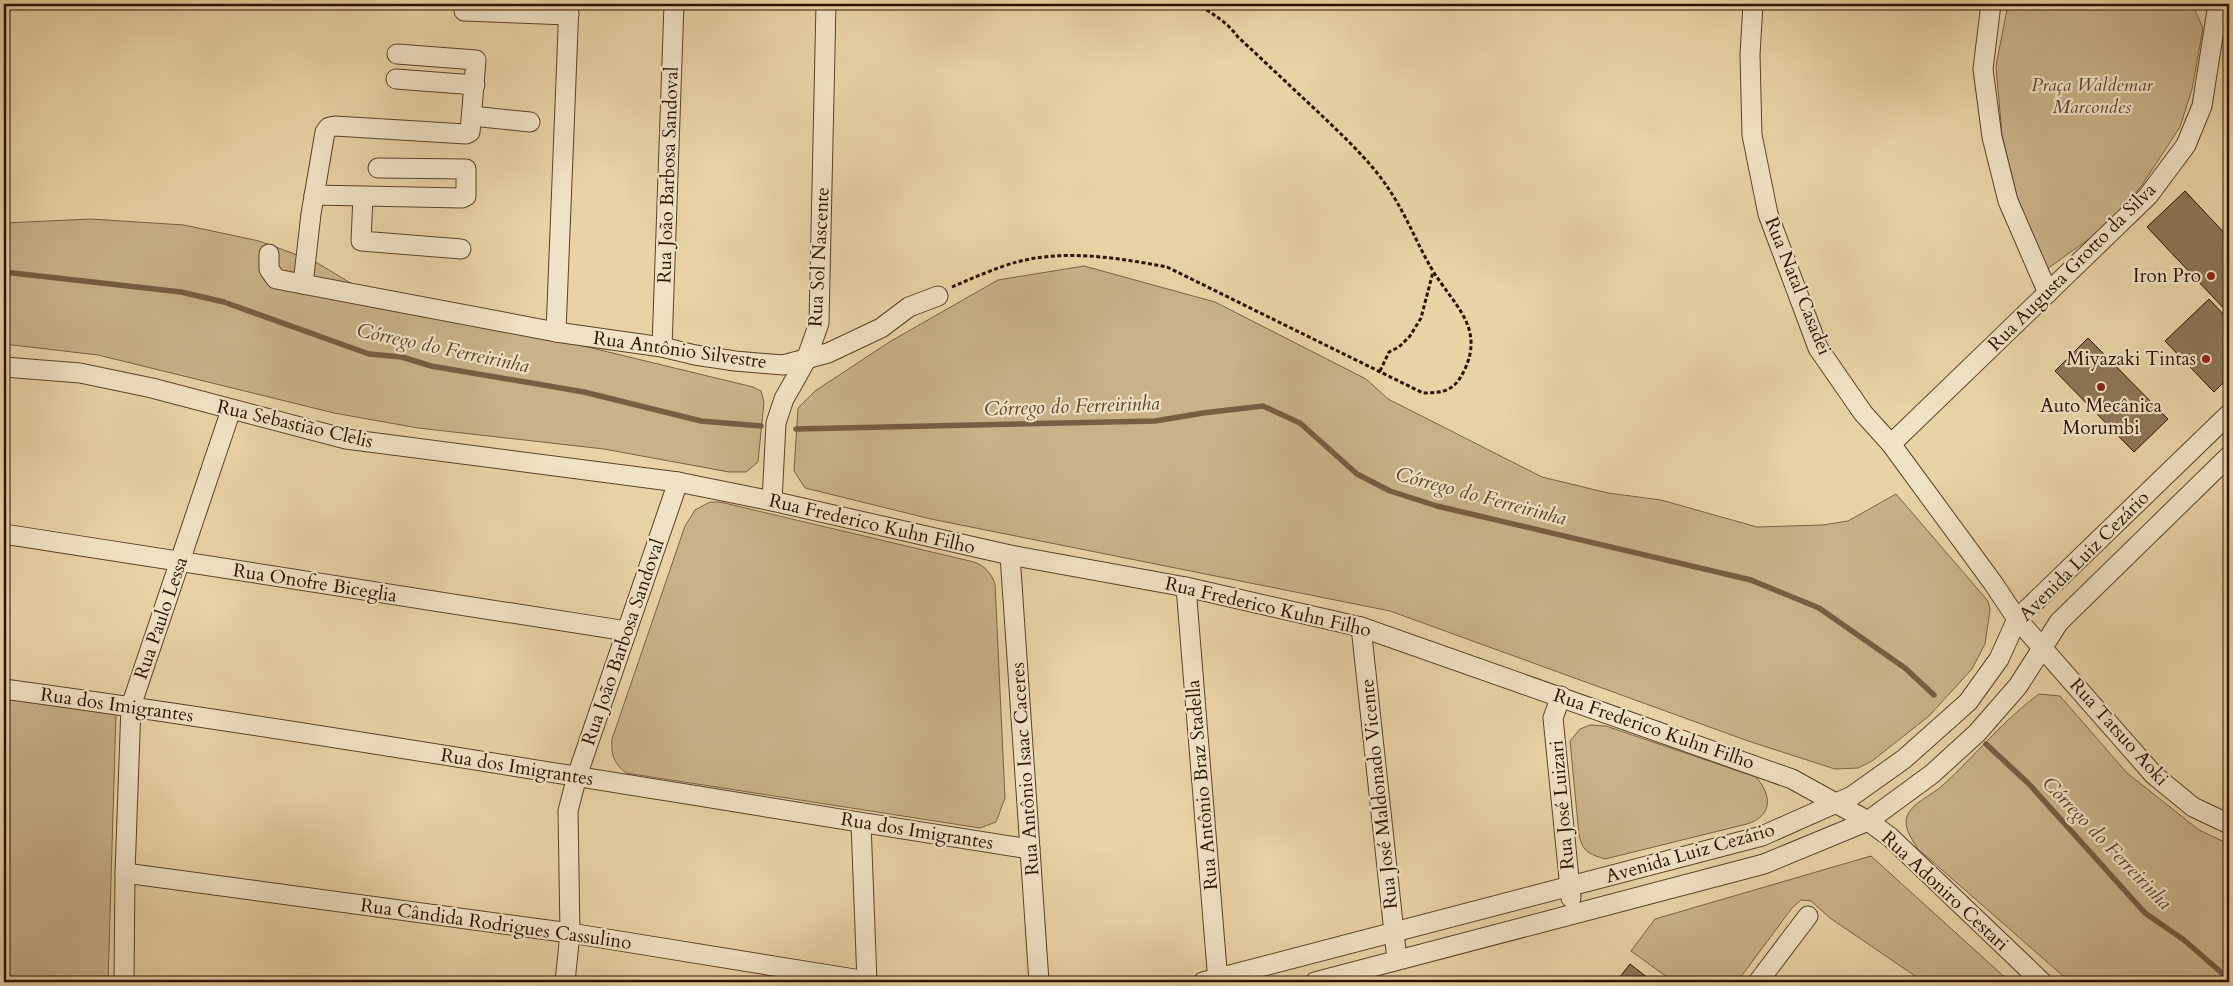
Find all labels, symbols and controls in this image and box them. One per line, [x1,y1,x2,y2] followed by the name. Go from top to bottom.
[651,66,685,284] street label: Rua João Barbosa Sandoval
[2031,72,2154,120] park label: Praça Waldemar Marcondes
[1982,177,2162,357] street label: Rua Augusta Grotto da Silva
[802,186,836,328] street label: Rua Sol Nascente
[1758,213,1838,359] street label: Rua Natal Casadei
[2133,263,2201,289] place label: Iron Pro
[2205,270,2217,282] marker: Iron Pro
[354,317,532,379] water label: Córrego do Ferreirinha
[592,325,768,375] street label: Rua Antônio Silvestre
[2067,346,2196,372] place label: Miyazaki Tintas
[2200,353,2212,365] marker: Miyazaki Tintas
[2095,381,2107,393] marker: Auto Mecânica Morumbi
[984,389,1160,423] water label: Córrego do Ferreirinha
[214,393,376,455] street label: Rua Sebastião Clelis
[2040,393,2162,441] place label: Auto Mecânica Morumbi
[1393,460,1569,532] water label: Córrego do Ferreirinha
[2013,485,2155,627] street label: Avenida Luiz Cezário
[766,488,978,560] street label: Rua Frederico Kuhn Filho
[575,535,671,749] street label: Rua João Barbosa Sandoval
[128,553,194,683] street label: Rua Paulo Lessa
[231,557,399,609] street label: Rua Onofre Biceglia
[1162,571,1374,643] street label: Rua Frederico Kuhn Filho
[1005,661,1045,877] street label: Rua Antônio Isaac Caceres
[2064,673,2174,791] street label: Rua Tatsuo Aoki
[1354,678,1404,910] street label: Rua José Maldonado Vicente
[1180,679,1224,891] street label: Rua Antônio Braz Stadella
[39,681,195,729] street label: Rua dos Imigrantes
[1550,682,1758,776] street label: Rua Frederico Kuhn Filho
[1543,739,1581,871] street label: Rua José Luizari
[439,742,595,792] street label: Rua dos Imigrantes
[2036,770,2178,916] water label: Córrego do Ferreirinha
[839,806,995,856] street label: Rua dos Imigrantes
[1603,816,1777,890] street label: Avenida Luiz Cezário
[1876,825,2014,957] street label: Rua Adoniro Cestari
[359,892,633,956] street label: Rua Cândida Rodrigues Cassulino

